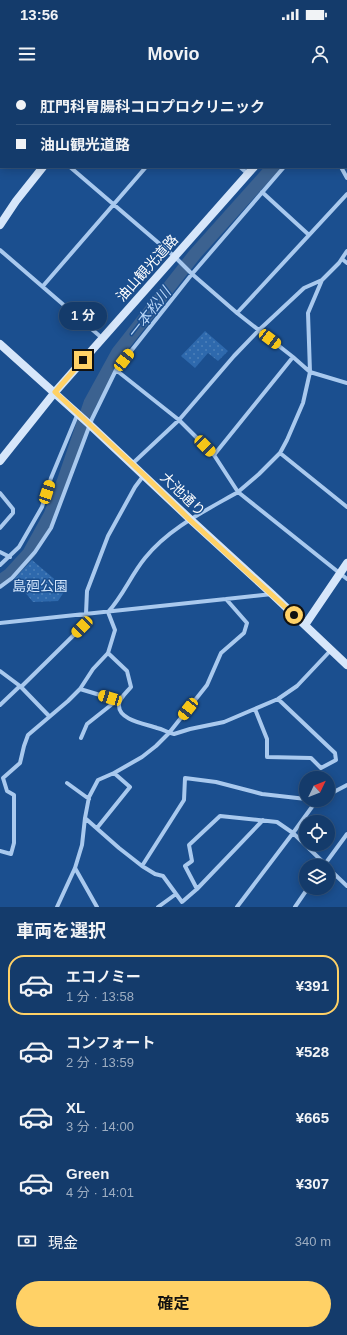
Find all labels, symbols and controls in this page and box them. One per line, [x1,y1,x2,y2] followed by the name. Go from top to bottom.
[20,6,58,23] text: 13:56
[16,43,38,65] icon: menu
[309,43,331,65] icon: person
[148,44,200,64] text: Movio
[40,98,265,115] text: 肛門科胃腸科コロプロクリニック
[40,136,130,153] text: 油山観光道路
[113,231,181,305] street label: 油山観光道路
[123,282,175,342] water label: 一本松川
[59,302,107,330] callout: 1 分
[71,308,95,323] text: 1 分
[257,327,283,351] car
[112,347,136,373] car
[74,351,92,369] route end
[192,433,218,459] car
[157,469,209,519] street label: 大池通り
[38,479,56,505] car
[12,578,68,594] park label: 島廻公園
[285,606,303,624] route start
[69,614,95,640] car
[97,689,123,707] car
[176,696,200,722] car
[299,771,335,807] north arrow
[299,771,335,895] map controls
[299,815,335,851] button: locate
[299,859,335,895] button: layers
[16,921,106,941] text: 車両を選択
[18,967,54,1003] icon: car
[66,968,141,985] text: エコノミー
[296,977,329,994] text: ¥391
[66,989,134,1004] text: 1 分 · 13:58
[18,1033,54,1069] icon: car
[66,1034,156,1051] text: コンフォート
[296,1043,329,1060] text: ¥528
[66,1055,134,1070] text: 2 分 · 13:59
[18,1099,54,1135] icon: car
[66,1099,85,1116] text: XL
[296,1109,329,1126] text: ¥665
[66,1119,134,1134] text: 3 分 · 14:00
[18,1165,54,1201] icon: car
[66,1165,109,1182] text: Green
[296,1175,329,1192] text: ¥307
[66,1185,134,1200] text: 4 分 · 14:01
[16,1230,38,1252] icon: cash
[48,1234,78,1251] text: 現金
[295,1234,331,1249] text: 340 m
[16,1281,331,1327] button: 確定

